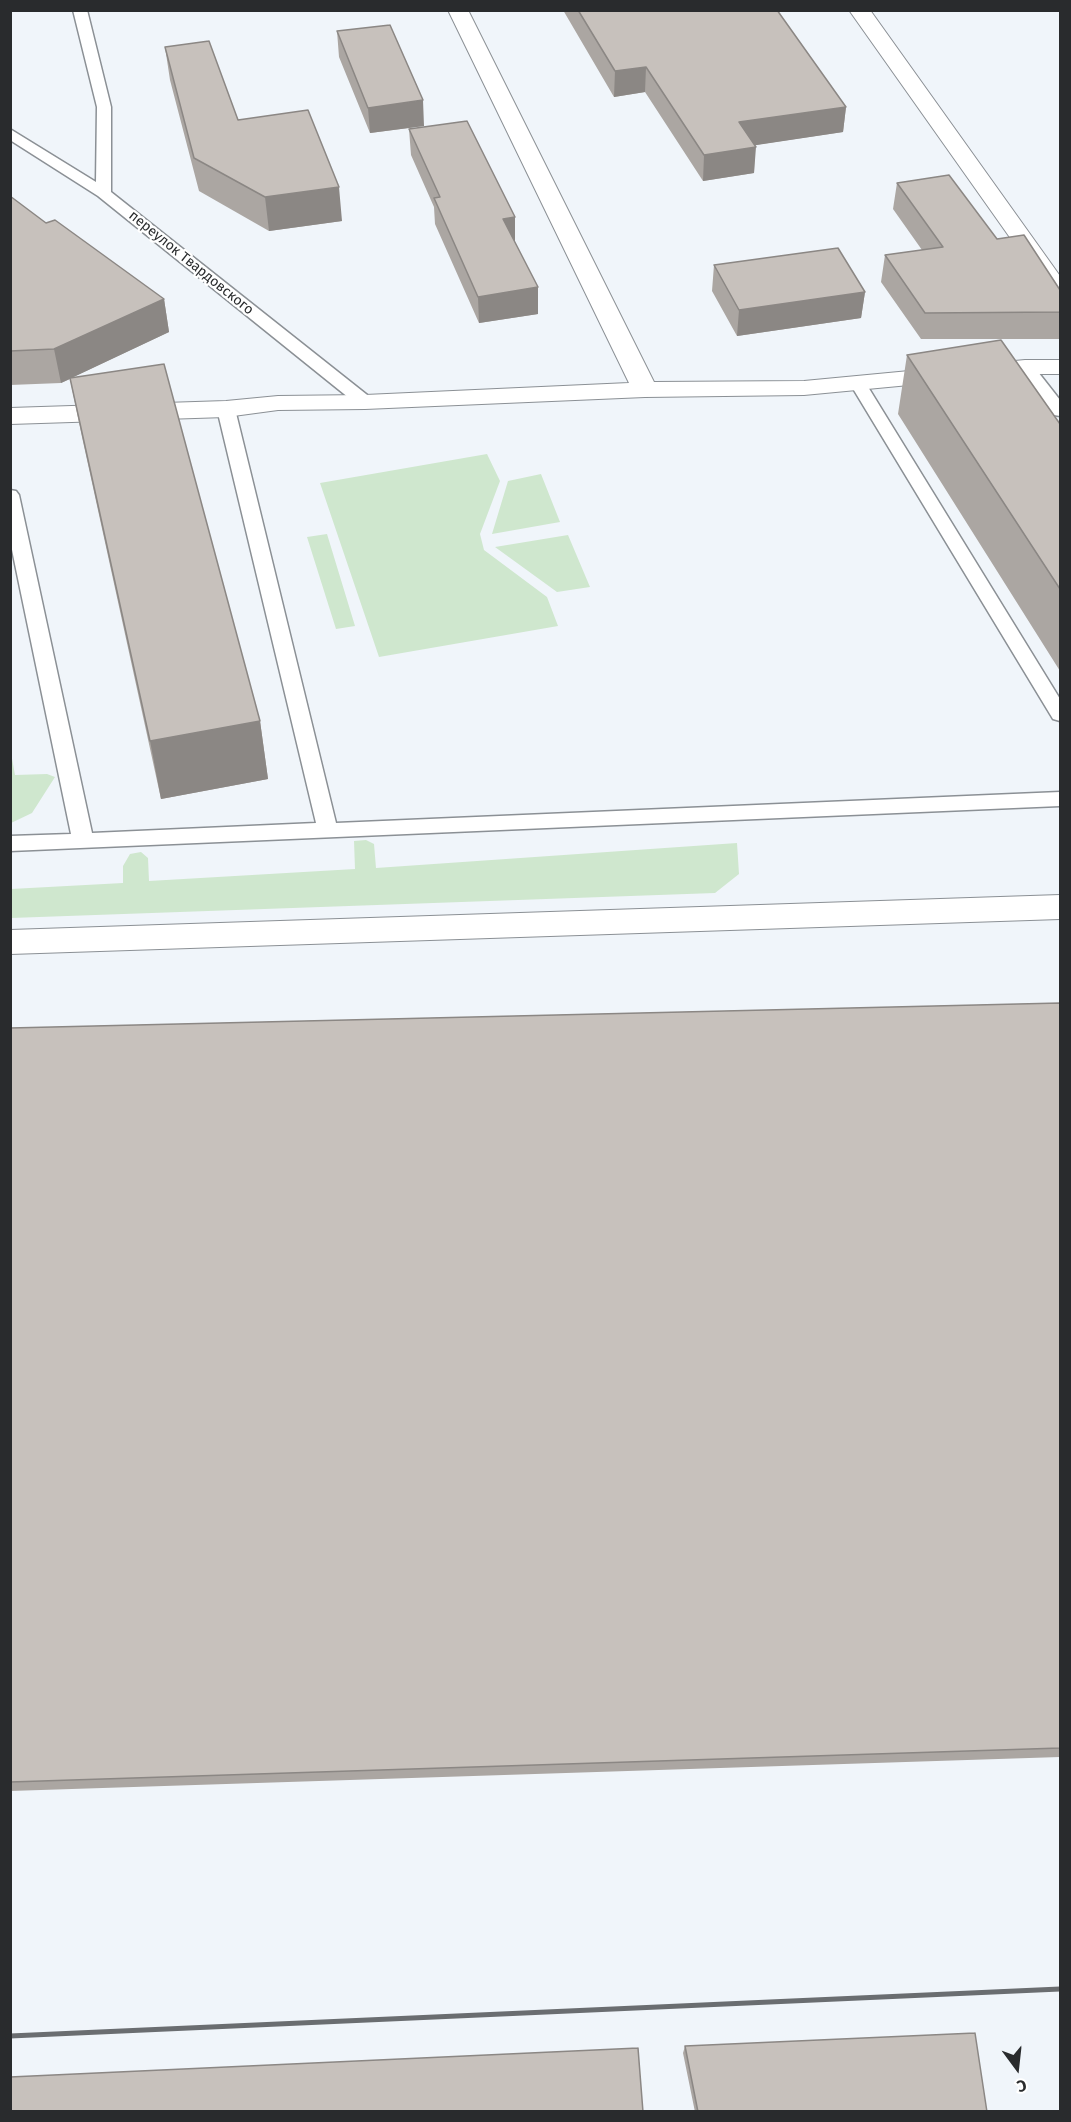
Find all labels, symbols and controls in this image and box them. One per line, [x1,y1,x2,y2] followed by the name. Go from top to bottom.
[125,207,257,319] street label: переулок Твардовского
[987,2038,1047,2098] north arrow
[1015,2076,1029,2096] text: С

